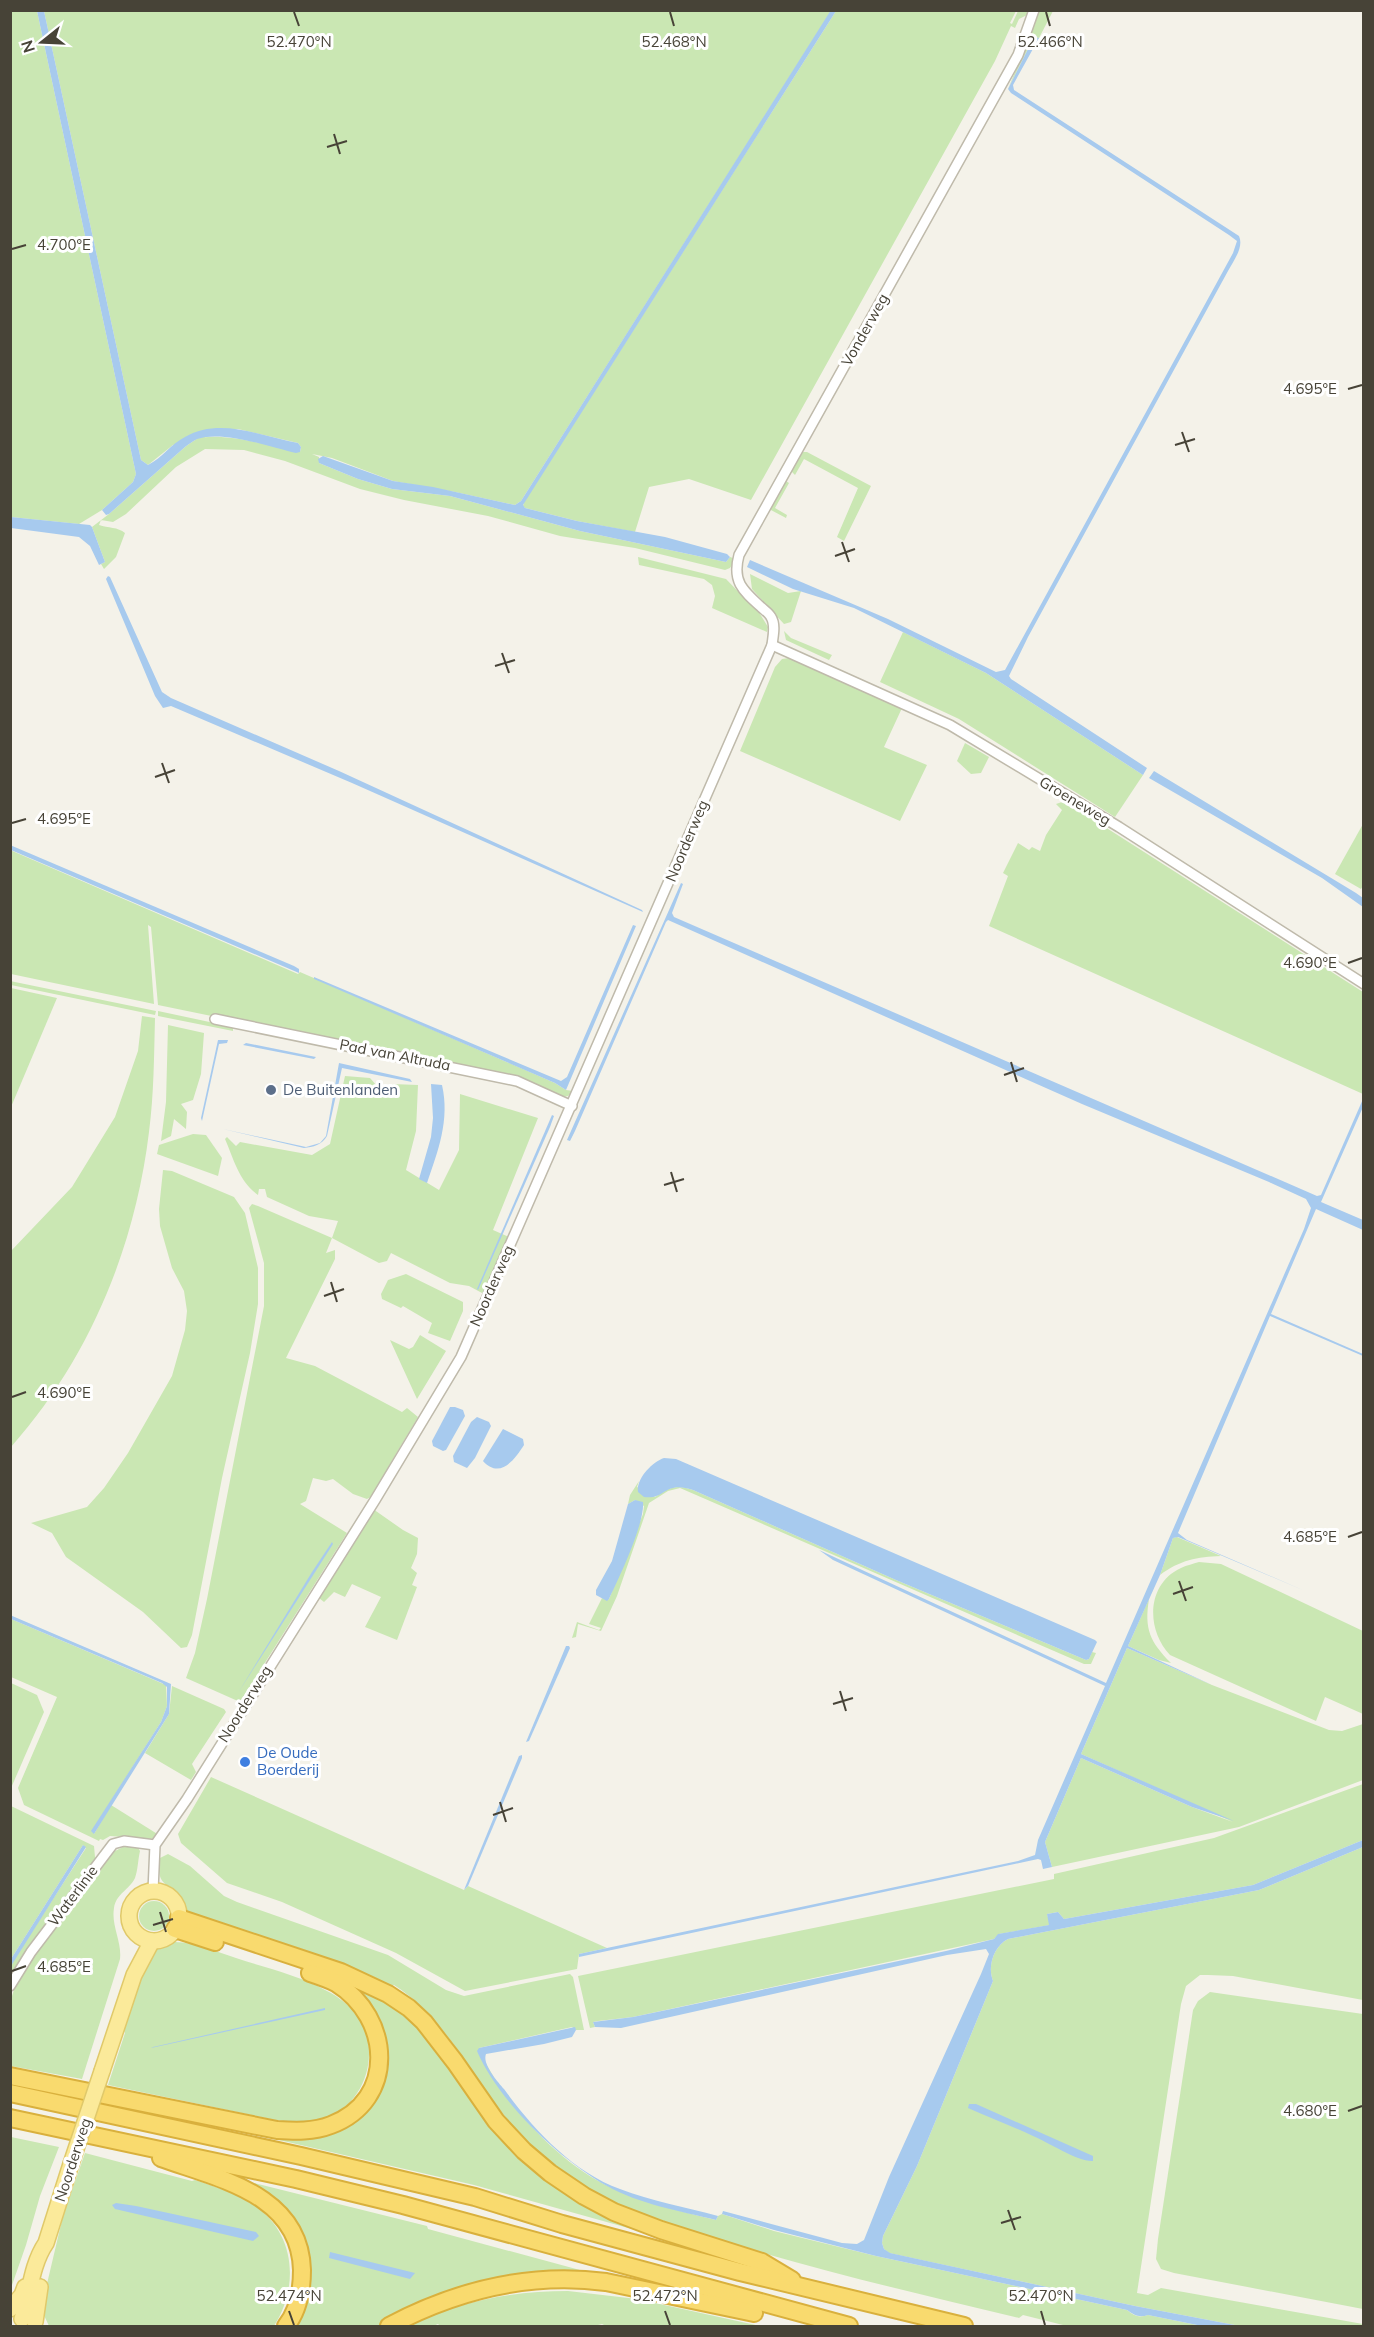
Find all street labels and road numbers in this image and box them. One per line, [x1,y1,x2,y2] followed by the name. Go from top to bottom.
[837,290,892,369] street label: Vonderweg
[1036,772,1114,829] street label: Groeneweg
[661,797,712,885] street label: Noorderweg
[338,1034,452,1075] street label: Pad van Altruda
[465,1242,518,1329] street label: Noorderweg
[214,1662,276,1746] street label: Noorderweg
[44,1862,102,1930] street label: Waterlinie
[50,2116,95,2204] street label: Noorderweg

